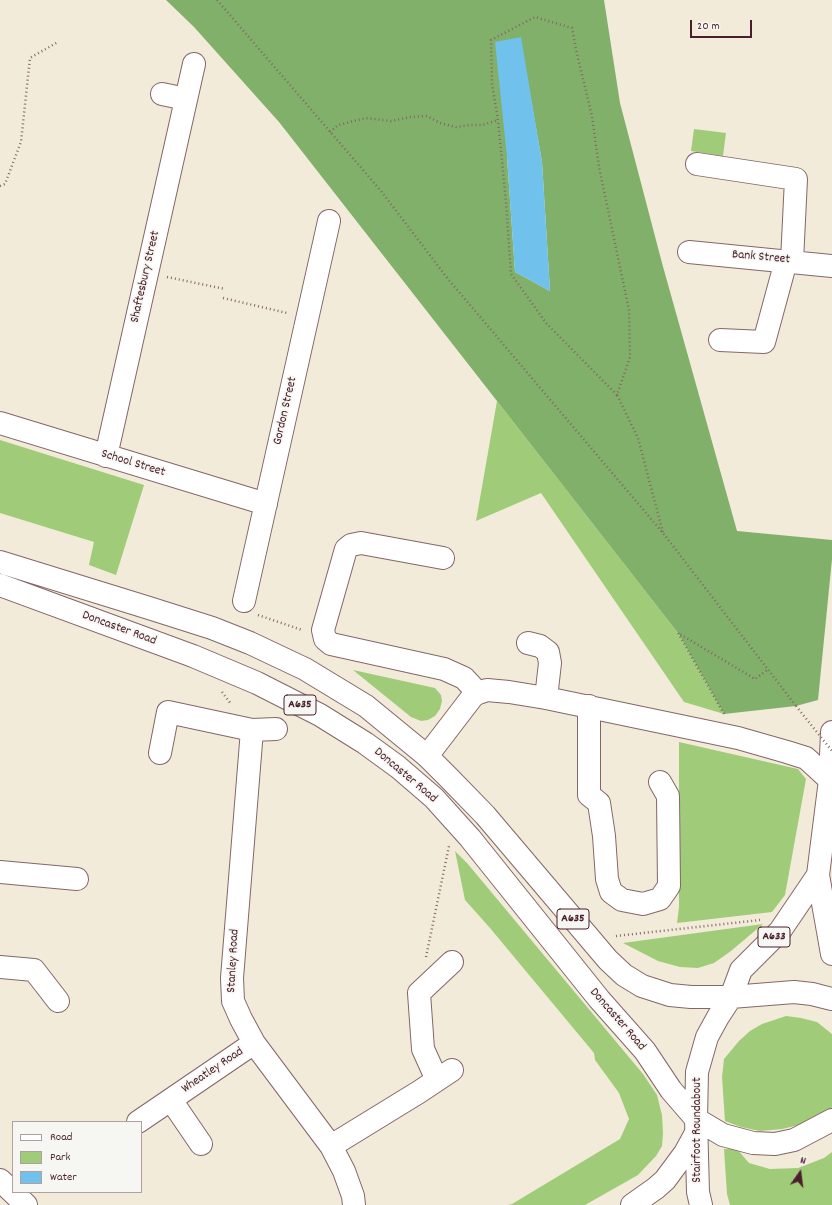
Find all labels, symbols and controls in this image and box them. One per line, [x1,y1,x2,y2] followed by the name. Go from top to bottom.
[692,12,754,38] scale bar
[697,18,720,35] text: 20 m
[128,229,164,325] street label: Shaftesbury Street
[731,248,791,268] street label: Bank Street
[271,375,301,447] street label: Gordon Street
[99,447,167,481] street label: School Street
[80,608,158,650] street label: Doncaster Road
[284,695,316,715] road number: A635
[370,745,440,807] street label: Doncaster Road
[557,909,589,929] road number: A635
[758,927,790,947] road number: A633
[225,929,243,993] street label: Stanley Road
[586,985,648,1055] street label: Doncaster Road
[179,1045,247,1097] street label: Wheatley Road
[690,1077,706,1183] street label: Stairfoot Roundabout
[12,1121,142,1193] legend
[50,1129,72,1146] text: Road
[50,1149,70,1166] text: Park
[780,1153,820,1193] north arrow
[798,1153,807,1170] text: N
[50,1169,77,1186] text: Water

